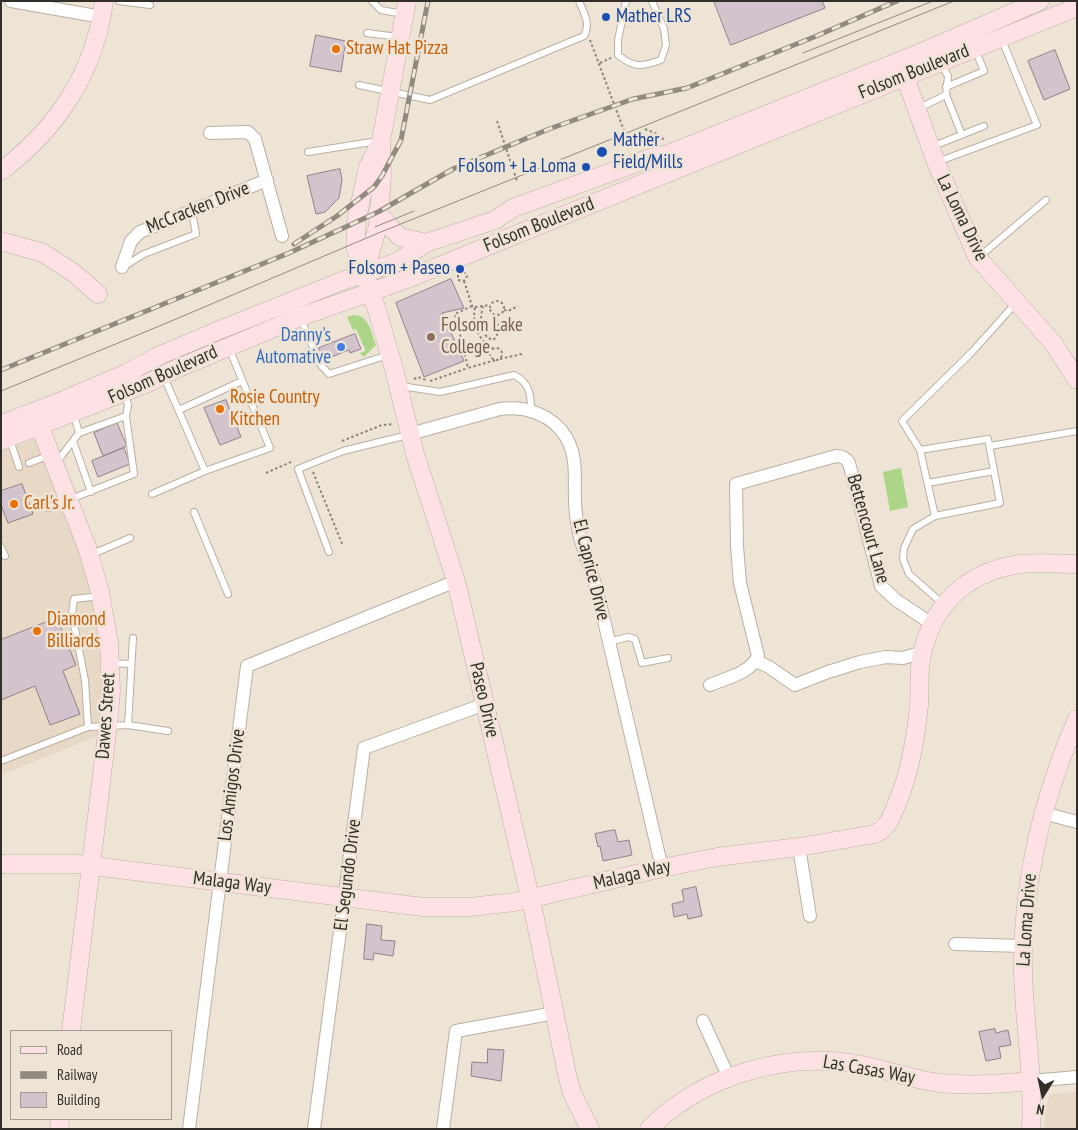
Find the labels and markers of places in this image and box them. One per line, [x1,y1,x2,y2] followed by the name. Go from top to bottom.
[616,6,692,28] place label: Mather LRS
[600,11,612,23] marker: Mather LRS
[346,38,448,60] place label: Straw Hat Pizza
[330,43,342,55] marker: Straw Hat Pizza
[613,130,683,174] place label: Mather Field/Mills
[595,145,609,159] marker: Mather Field/Mills
[458,156,576,178] place label: Folsom + La Loma
[580,161,592,173] marker: Folsom + La Loma
[349,258,450,280] place label: Folsom + Paseo
[454,263,466,275] marker: Folsom + Paseo
[441,315,523,359] place label: Folsom Lake College
[256,325,331,369] place label: Danny's Automative
[425,331,437,343] marker: Folsom Lake College
[335,341,347,353] marker: Danny's Automative
[230,387,320,431] place label: Rosie Country Kitchen
[214,403,226,415] marker: Rosie Country Kitchen
[24,493,75,515] place label: Carl's Jr.
[8,498,20,510] marker: Carl's Jr.
[47,609,106,653] place label: Diamond Billiards
[31,625,43,637] marker: Diamond Billiards

